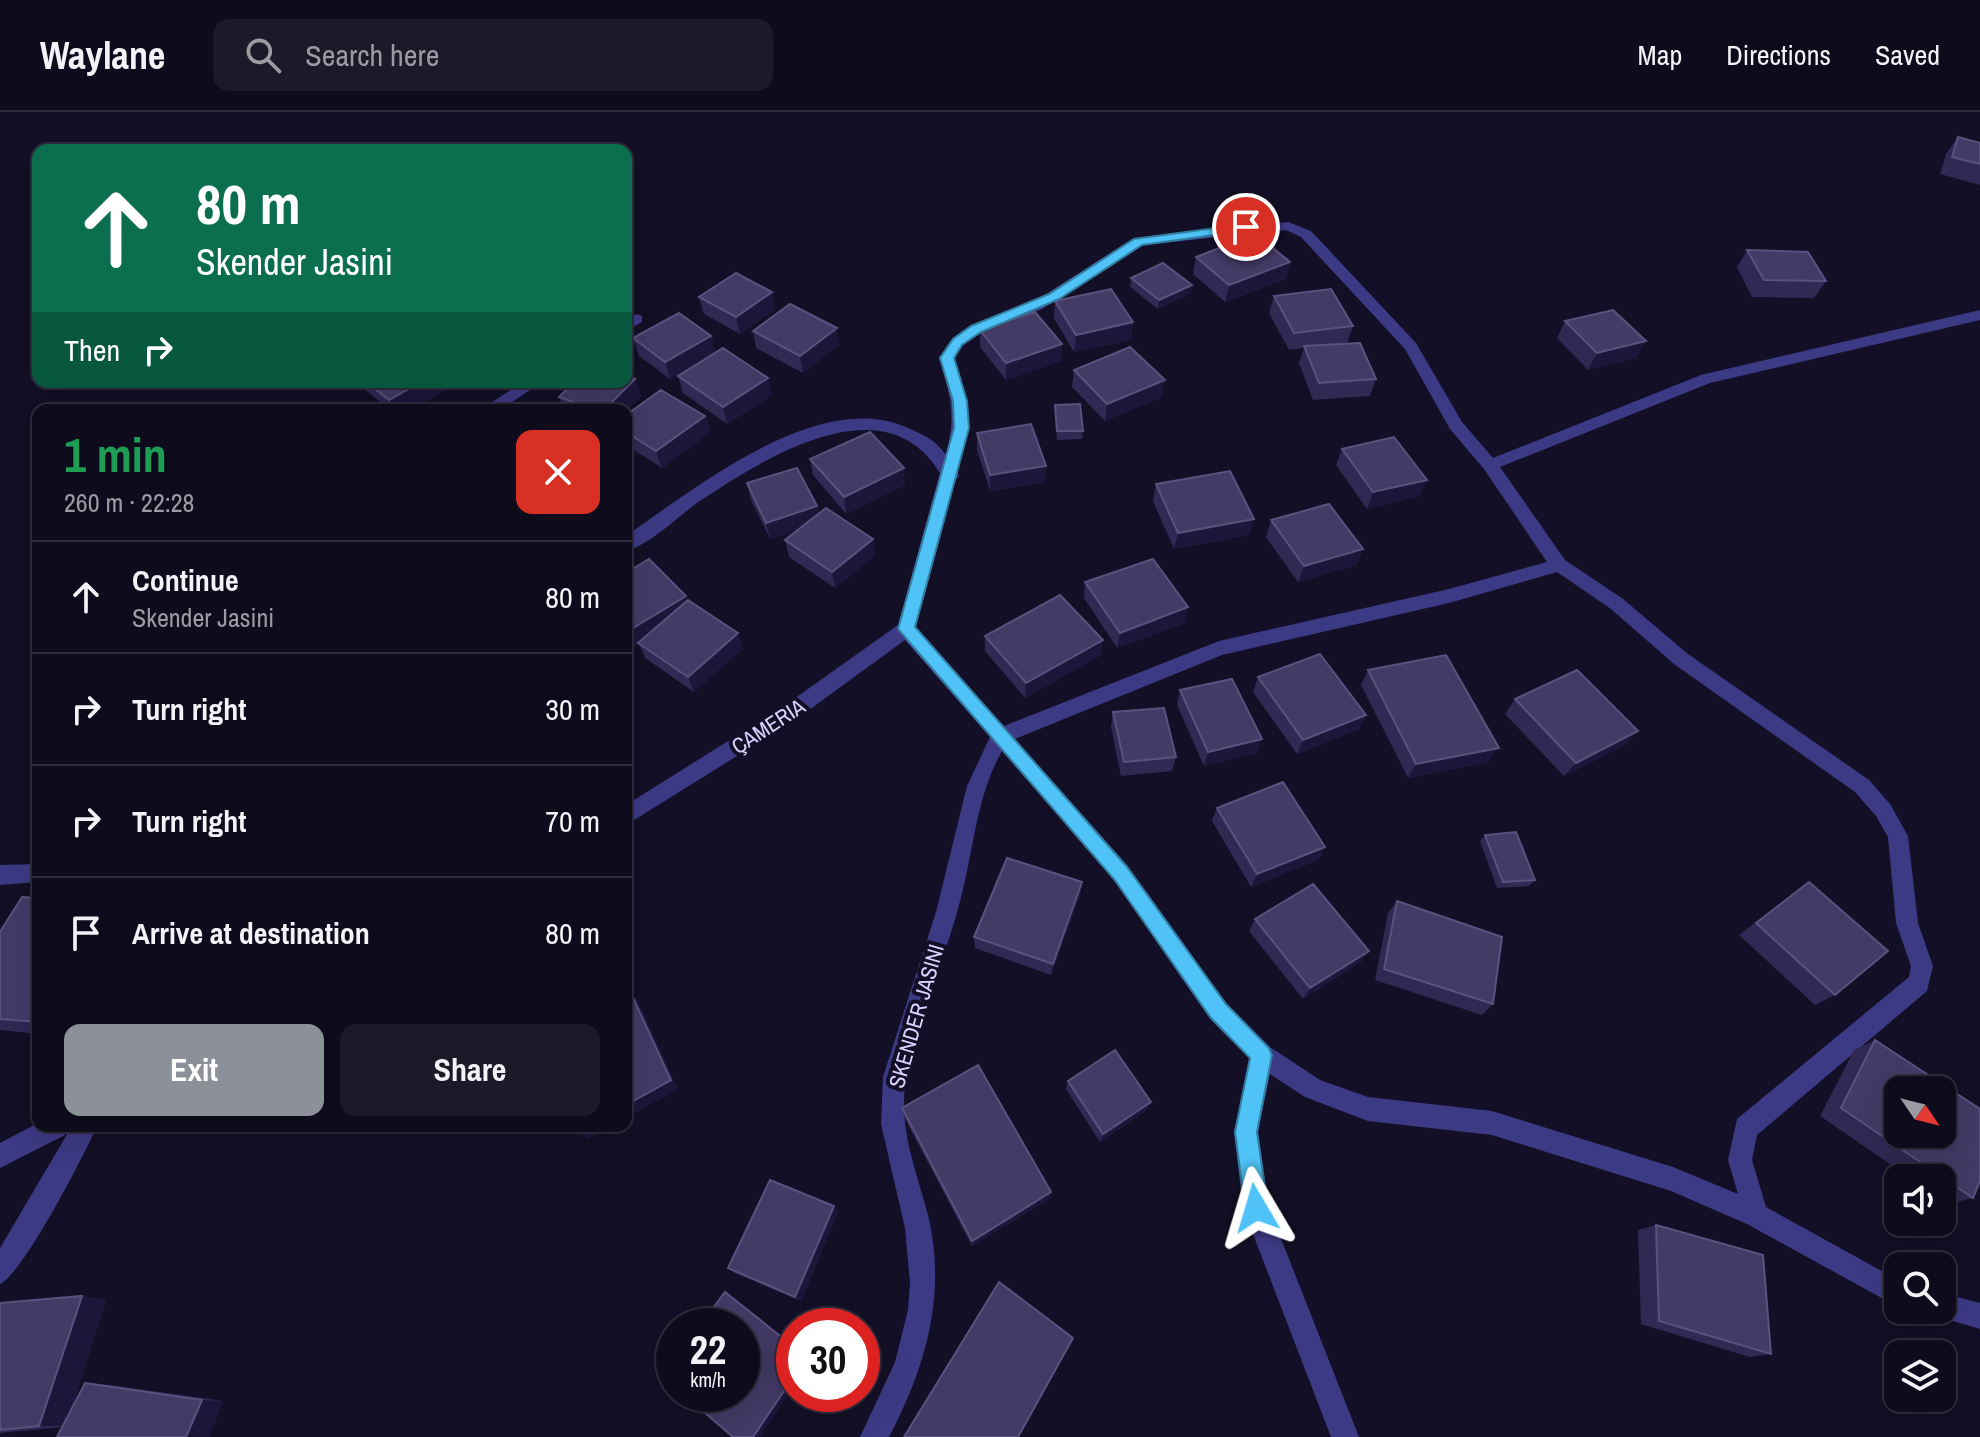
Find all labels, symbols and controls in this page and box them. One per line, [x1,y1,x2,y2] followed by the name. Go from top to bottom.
[213,19,773,91] search box
[40,30,165,81] text: Waylane
[241,33,285,77] icon: search
[305,35,439,75] text: Search here
[1638,36,1682,74] text: Map
[1726,36,1831,74] text: Directions
[1875,36,1940,74] text: Saved
[196,166,301,241] text: 80 m
[64,176,168,280] icon: ahead
[1212,193,1280,261] pin
[1224,205,1268,249] icon: arrive
[196,238,393,286] text: Skender Jasini
[136,328,180,372] icon: right
[64,330,120,370] text: Then
[64,422,167,487] text: 1 min
[516,430,600,514] button: close
[64,485,194,520] text: 260 m · 22:28
[132,560,239,600] text: Continue
[64,575,108,619] icon: ahead
[545,577,600,617] text: 80 m
[132,600,274,635] text: Skender Jasini
[64,687,108,731] icon: right
[132,689,246,729] text: Turn right
[545,689,600,729] text: 30 m
[725,691,811,761] street label: ÇAMERIA
[64,799,108,843] icon: right
[132,801,246,841] text: Turn right
[545,801,600,841] text: 70 m
[64,911,108,955] icon: arrive
[132,913,370,953] text: Arrive at destination
[545,913,600,953] text: 80 m
[881,941,951,1091] street label: SKENDER JASINI
[64,1024,324,1116] button: Exit
[340,1024,600,1116] button: Share
[1884,1076,1956,1148] north arrow
[1884,1076,1956,1412] map controls
[1884,1164,1956,1236] button: sound
[1214,1166,1298,1250] position arrow
[1884,1252,1956,1324] button: search
[776,1308,880,1412] speed limit sign: 30
[690,1323,726,1376] text: 22
[1884,1340,1956,1412] button: layers
[690,1366,726,1393] text: km/h

